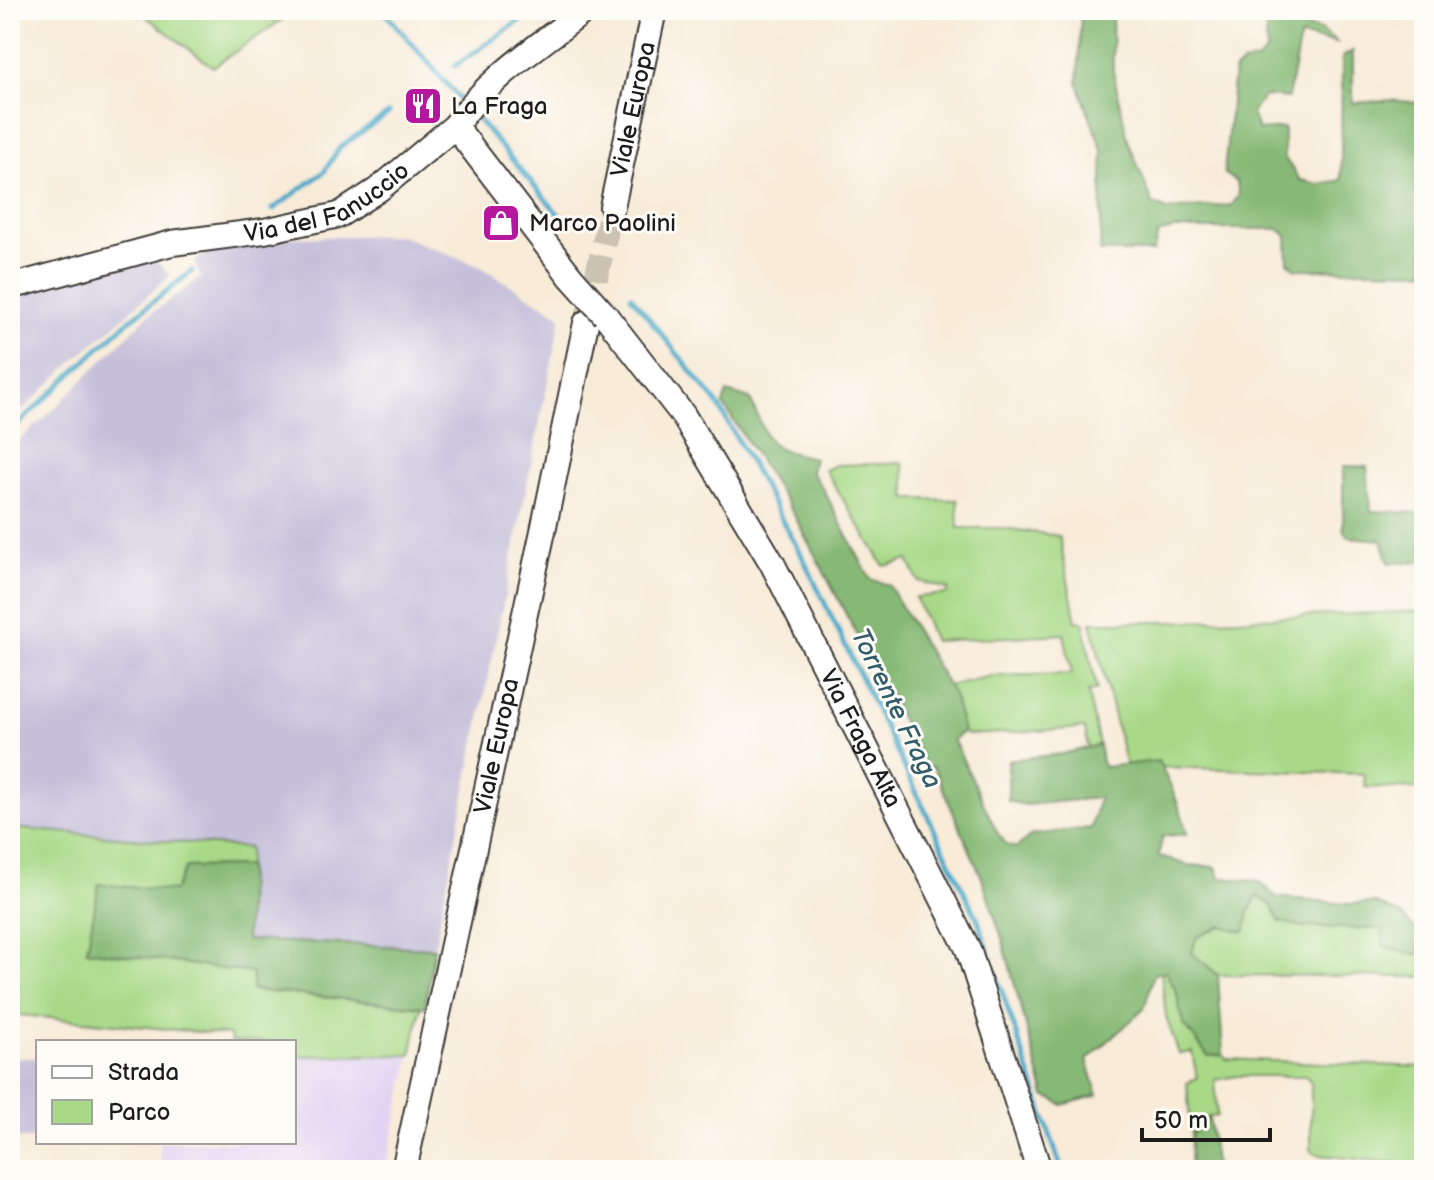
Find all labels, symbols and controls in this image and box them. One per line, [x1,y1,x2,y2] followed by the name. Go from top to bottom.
[605,39,662,180] street label: Viale Europa
[402,85,444,127] restaurant icon: La Fraga
[451,92,548,121] place label: La Fraga
[242,156,415,248] street label: Via del Fanuccio
[480,202,522,244] shop icon: Marco Paolini
[529,209,676,238] place label: Marco Paolini
[844,624,948,794] water label: Torrente Fraga
[813,665,908,812] street label: Via Fraga Alta
[468,676,526,816] street label: Viale Europa
[36,1040,296,1144] legend
[108,1058,179,1087] text: Strada
[1142,1092,1270,1142] scale bar
[108,1098,170,1127] text: Parco
[1154,1106,1208,1135] text: 50 m

